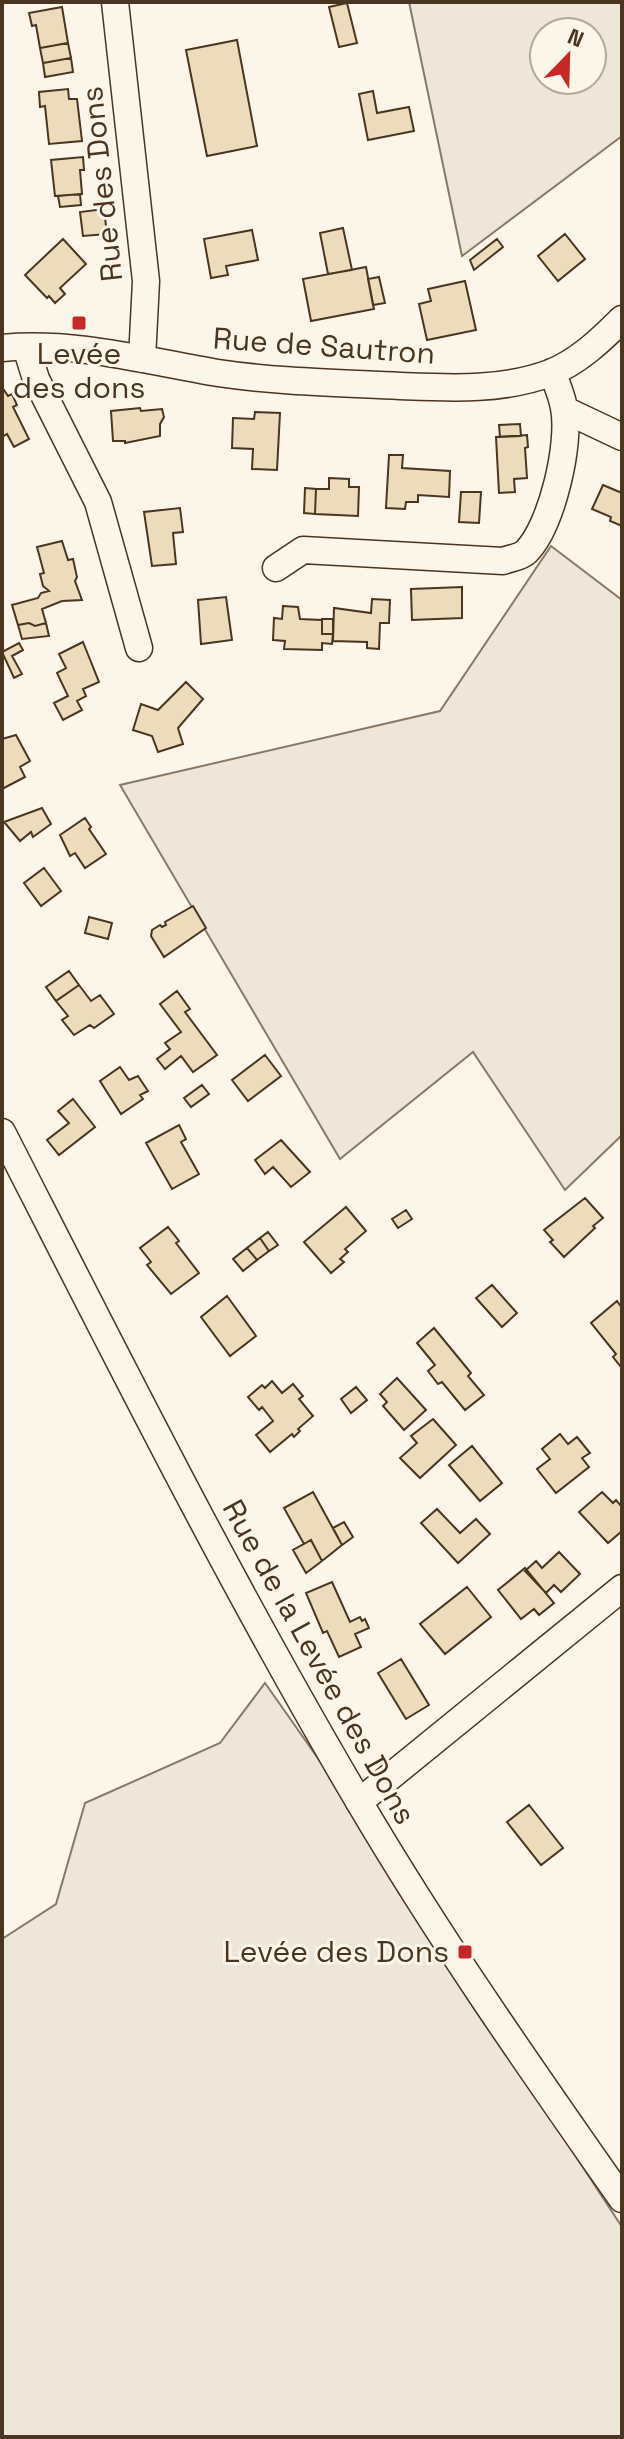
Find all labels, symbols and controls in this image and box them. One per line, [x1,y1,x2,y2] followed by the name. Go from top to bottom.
[528,16,608,96] north arrow
[564,22,588,53] text: N
[72,85,131,284] street label: Rue des Dons
[70,314,88,332] marker: Levée des dons
[212,318,436,373] street label: Rue de Sautron
[13,334,145,407] place label: Levée des dons
[214,1493,425,1831] street label: Rue de la Levée des Dons
[224,1932,449,1971] place label: Levée des Dons
[456,1943,474,1961] marker: Levée des Dons

